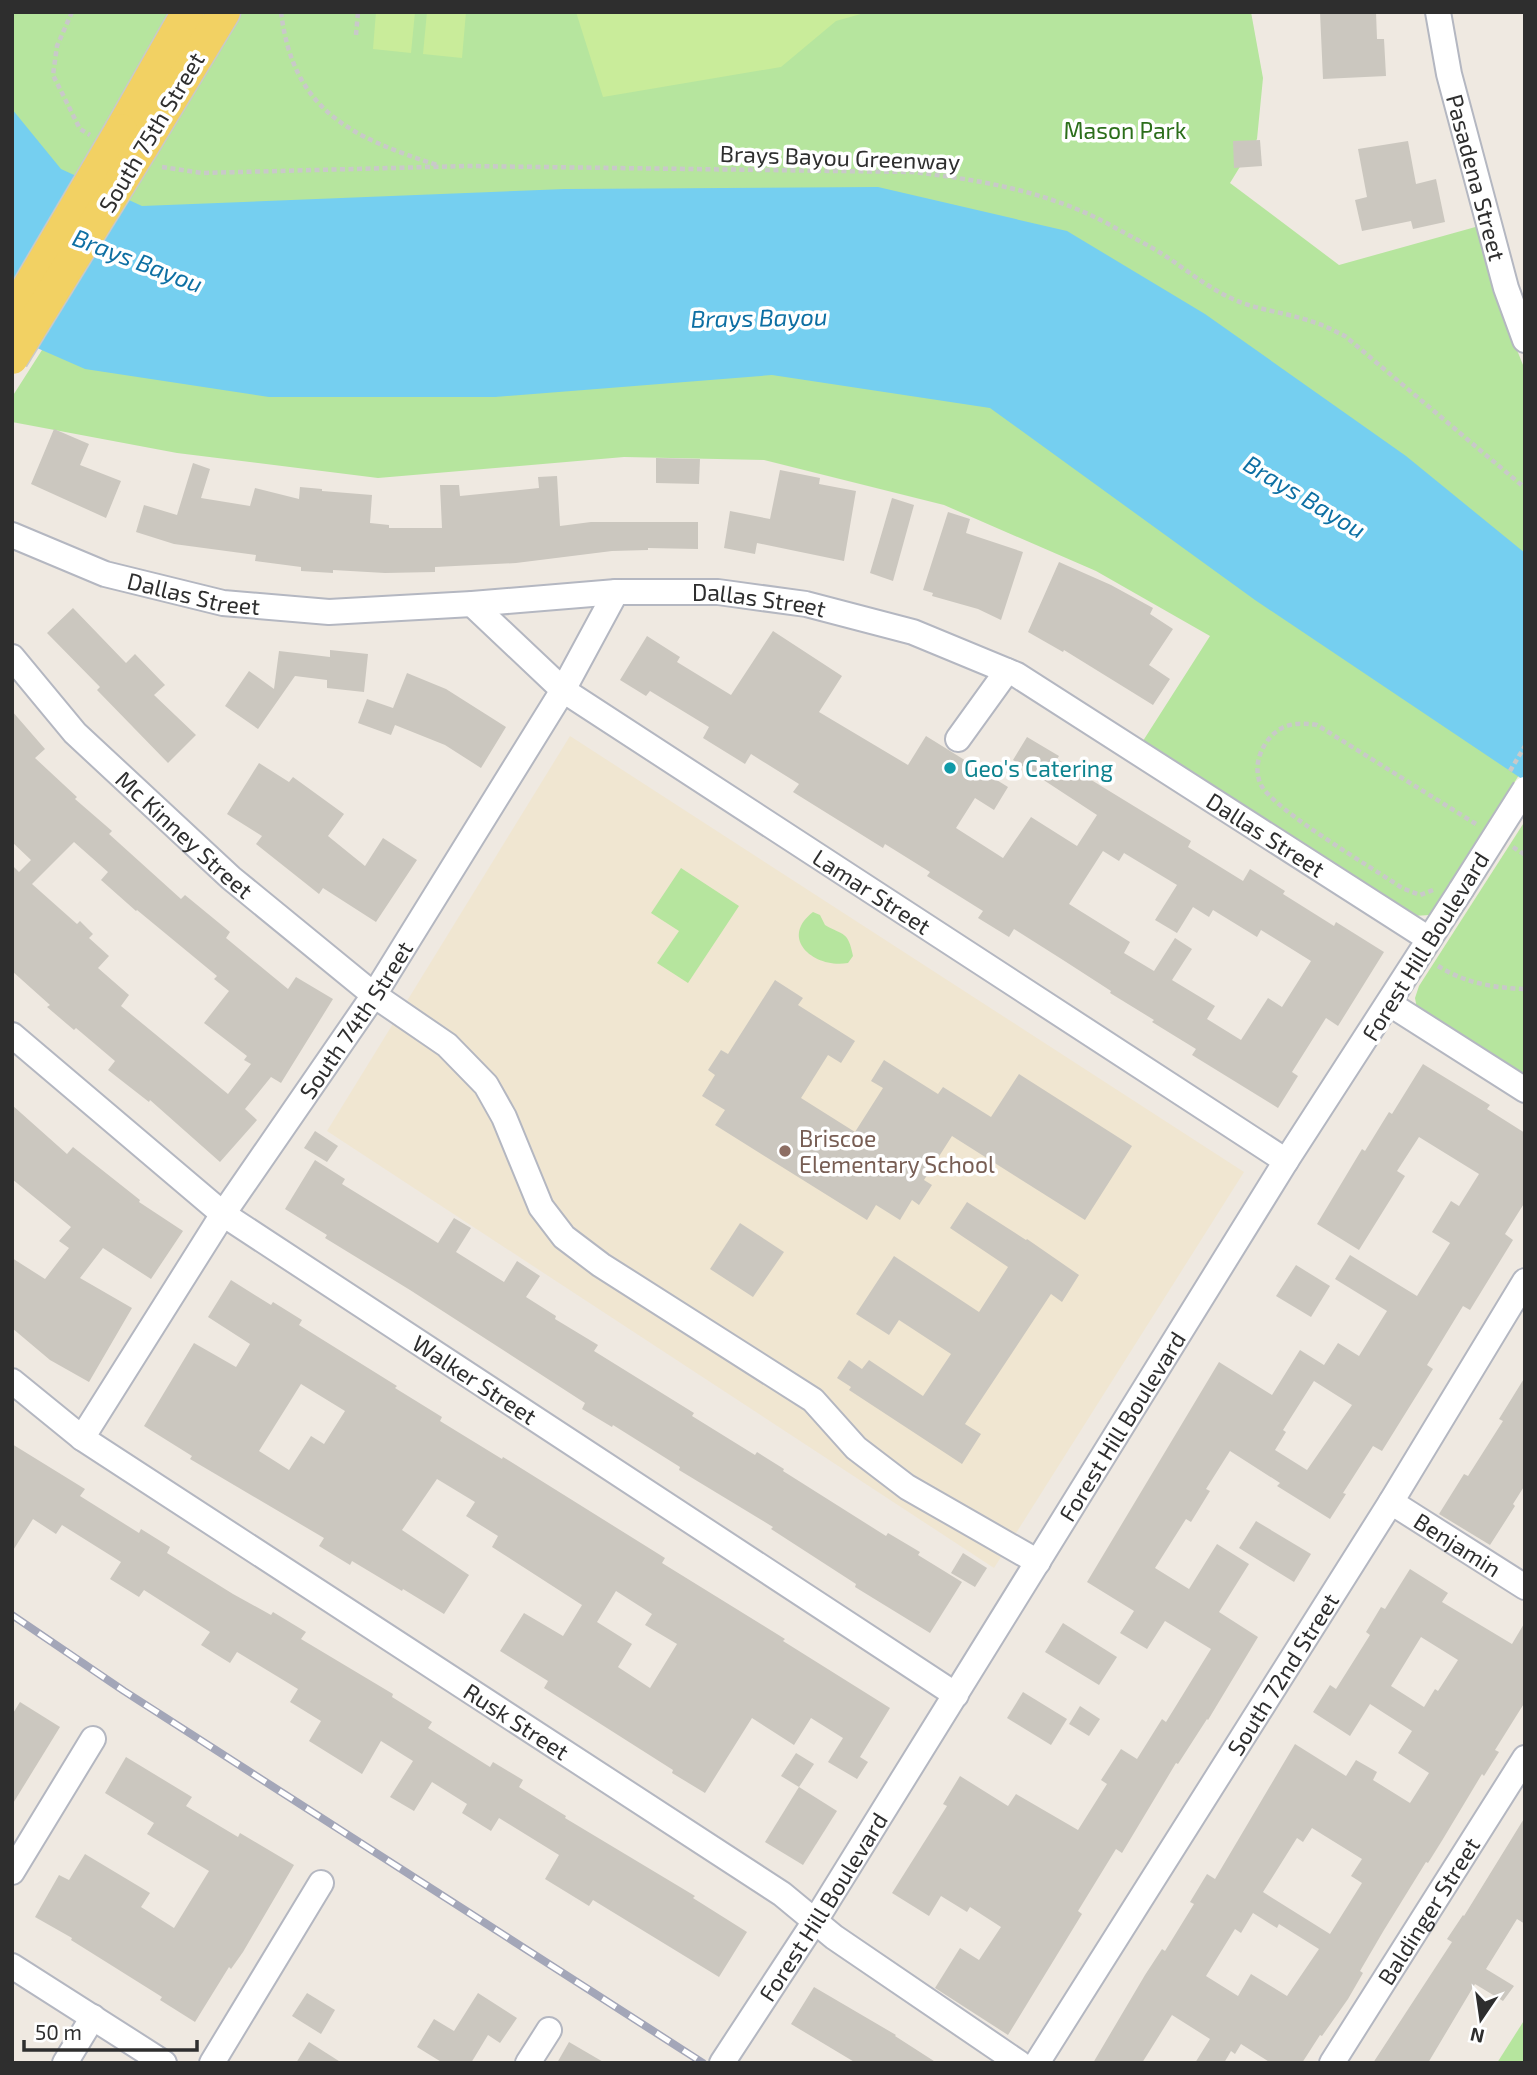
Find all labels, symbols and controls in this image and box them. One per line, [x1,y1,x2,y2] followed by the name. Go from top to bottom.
[92,47,210,217] street label: South 75th Street
[1441,91,1512,264] street label: Pasadena Street
[1063,116,1187,144] park label: Mason Park
[719,139,961,175] street label: Brays Bayou Greenway
[69,222,207,298] water label: Brays Bayou
[690,301,828,333] water label: Brays Bayou
[1239,448,1371,544] water label: Brays Bayou
[125,566,261,620] street label: Dallas Street
[692,578,829,623] street label: Dallas Street
[964,754,1113,782] place label: Geo's Catering
[942,760,958,776] marker: Geo's Catering
[110,765,259,904] street label: Mc Kinney Street
[1201,786,1330,883] street label: Dallas Street
[808,843,936,940] street label: Lamar Street
[1355,846,1495,1046] street label: Forest Hill Boulevard
[293,936,418,1104] street label: South 74th Street
[799,1124,995,1178] place label: Briscoe Elementary School
[777,1143,793,1159] marker: Briscoe Elementary School
[1052,1326,1191,1526] street label: Forest Hill Boulevard
[408,1328,542,1430] street label: Walker Street
[1409,1506,1506,1582] street label: Benjamin
[1221,1587,1344,1760] street label: South 72nd Street
[459,1677,575,1766] street label: Rusk Street
[753,1807,893,2006] street label: Forest Hill Boulevard
[1371,1832,1485,1990] street label: Baldinger Street
[1446,1984,1516,2054] north arrow
[24,2008,198,2052] scale bar
[35,2019,82,2044] text: 50 m
[1468,2023,1486,2049] text: N

